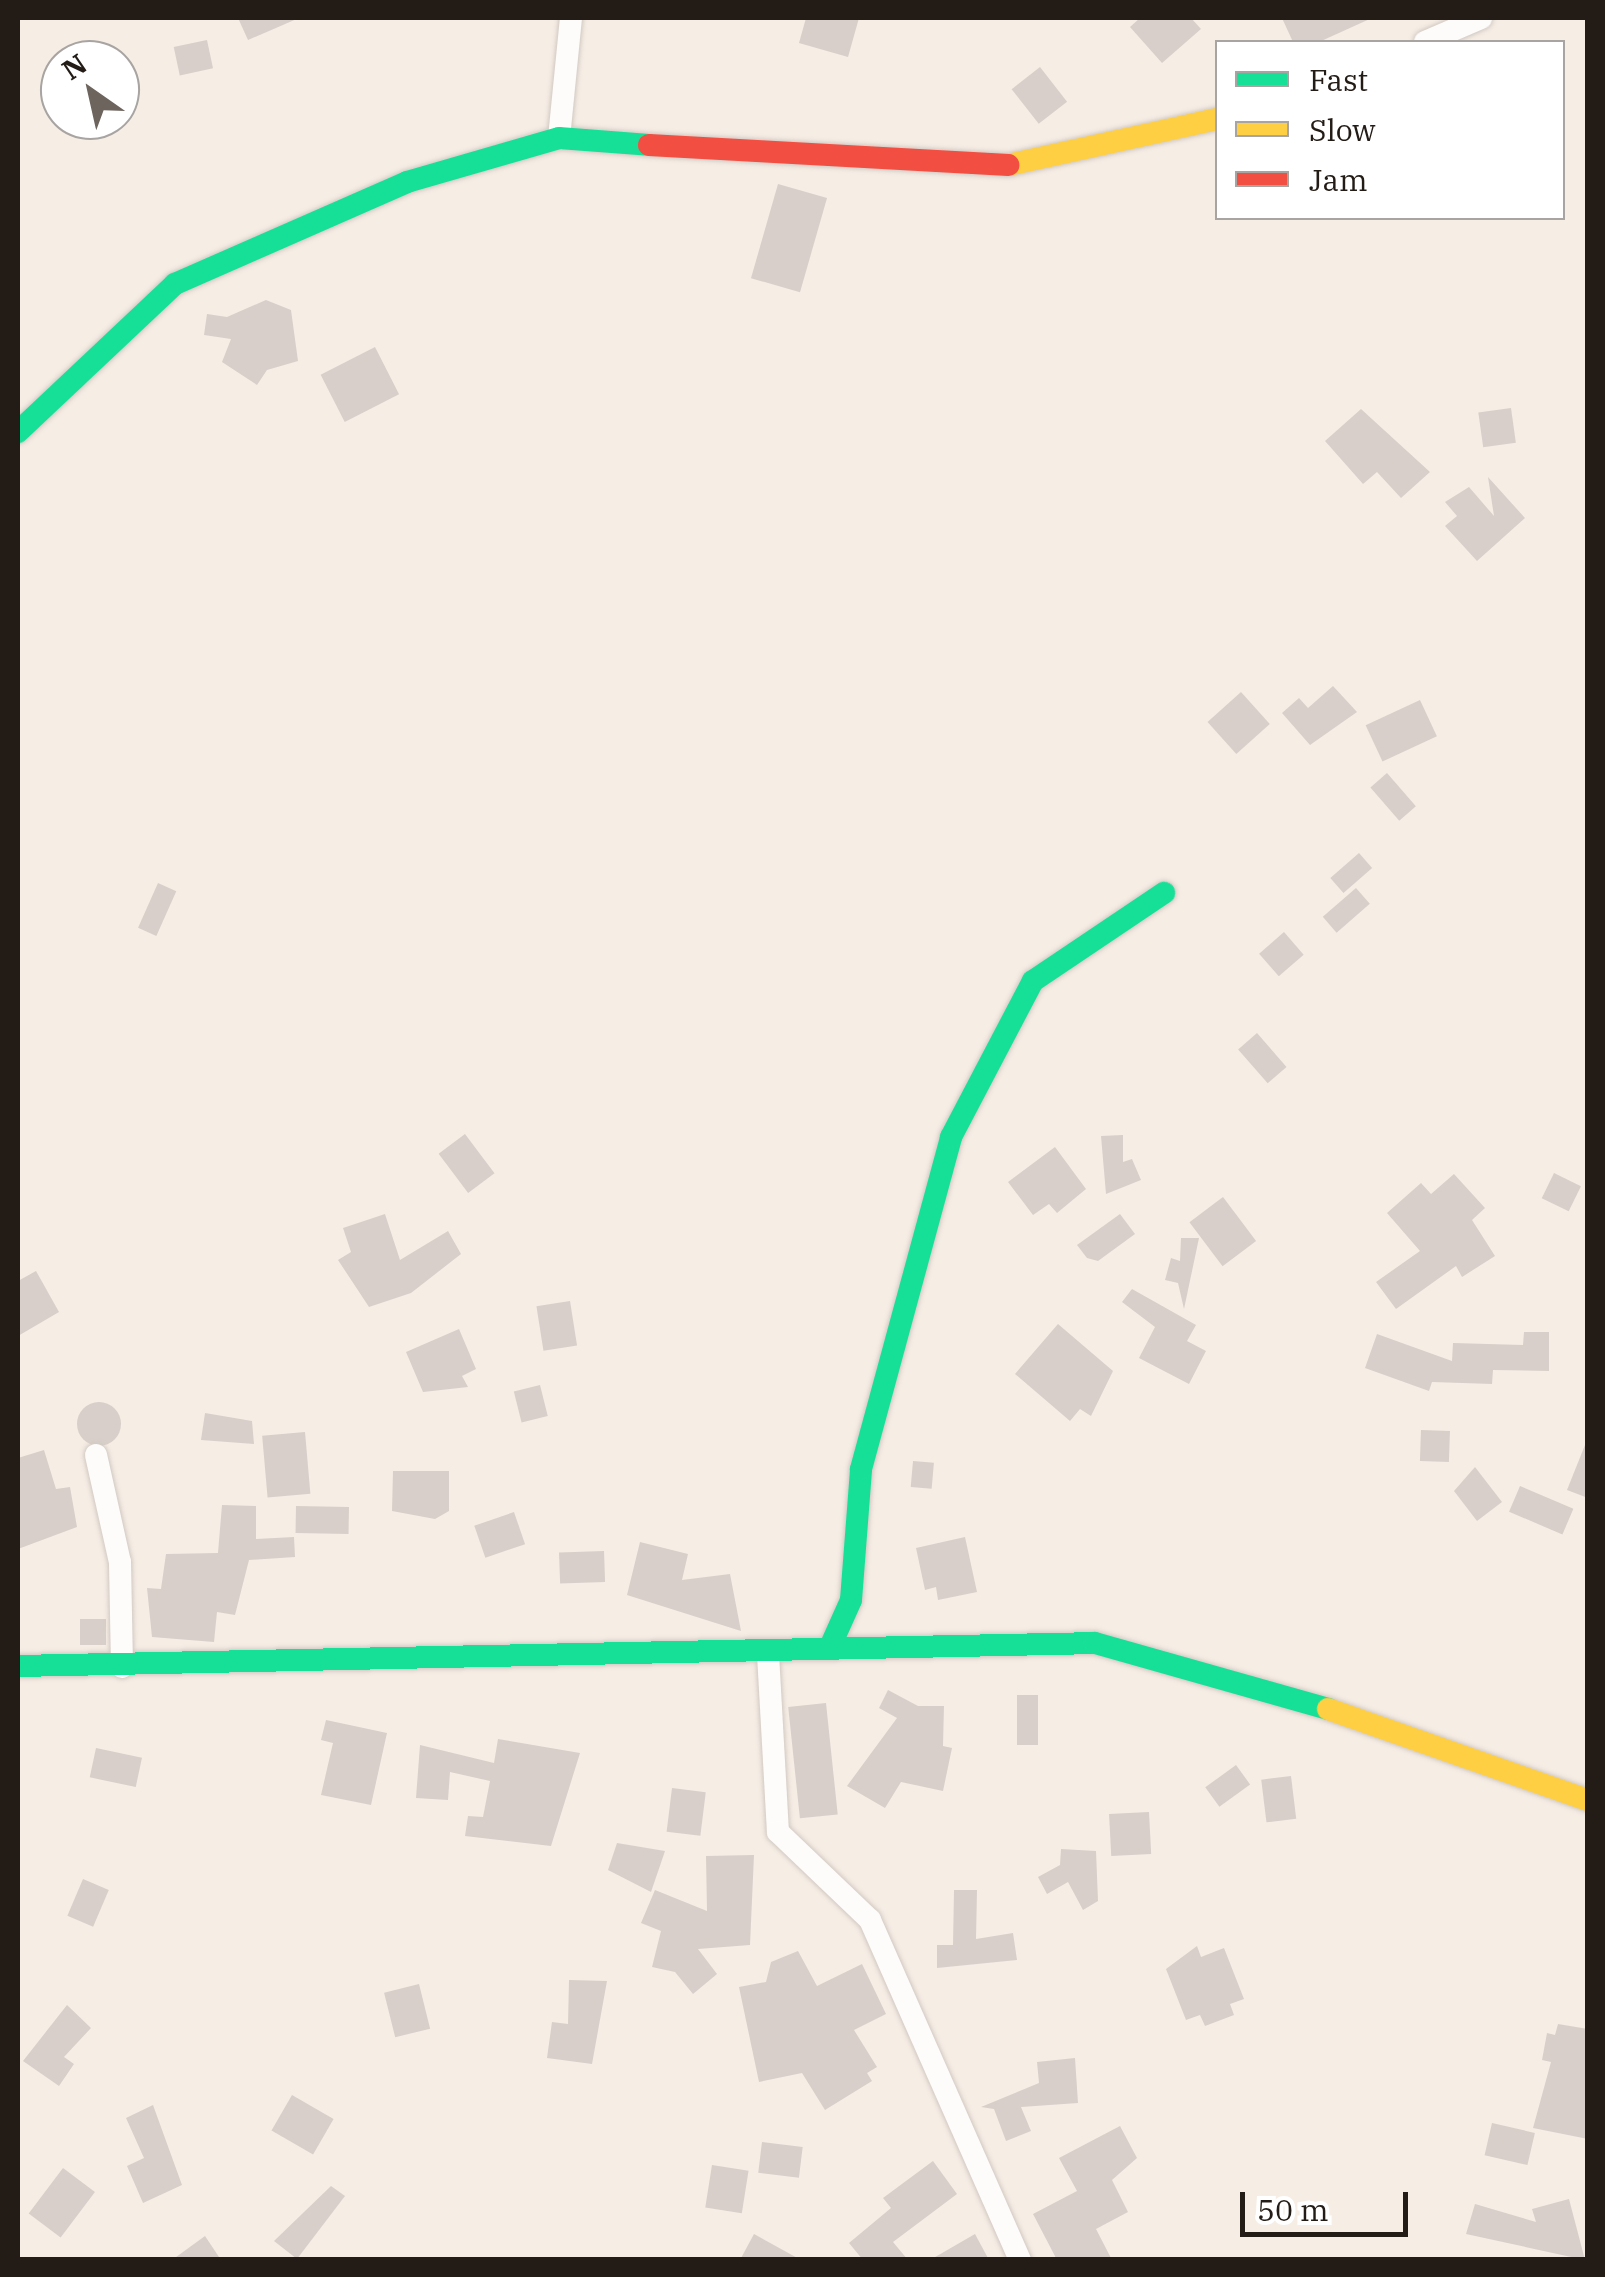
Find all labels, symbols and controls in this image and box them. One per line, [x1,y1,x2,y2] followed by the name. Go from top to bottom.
[40,40,140,140] north arrow
[1215,40,1565,220] legend
[55,45,94,88] text: N
[1309,60,1368,99] text: Fast
[1309,110,1376,149] text: Slow
[1309,160,1368,199] text: Jam
[1245,2172,1412,2234] scale bar
[1257,2190,1329,2229] text: 50 m

